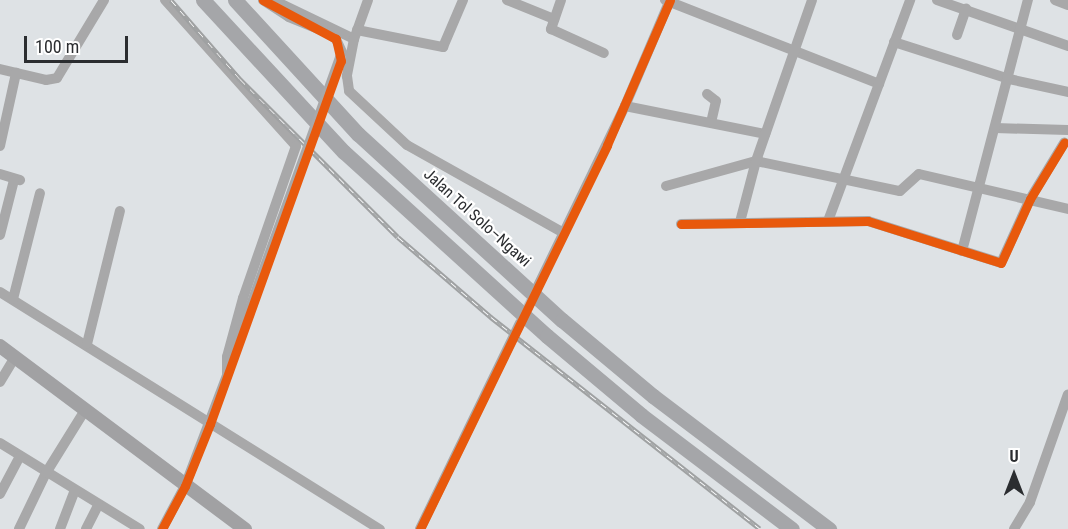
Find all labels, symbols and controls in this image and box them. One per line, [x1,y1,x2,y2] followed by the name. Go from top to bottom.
[27,24,130,62] scale bar
[35,36,79,57] text: 100 m
[419,165,535,271] street label: Jalan Tol Solo–Ngawi
[984,445,1044,505] north arrow
[1009,447,1019,466] text: U

